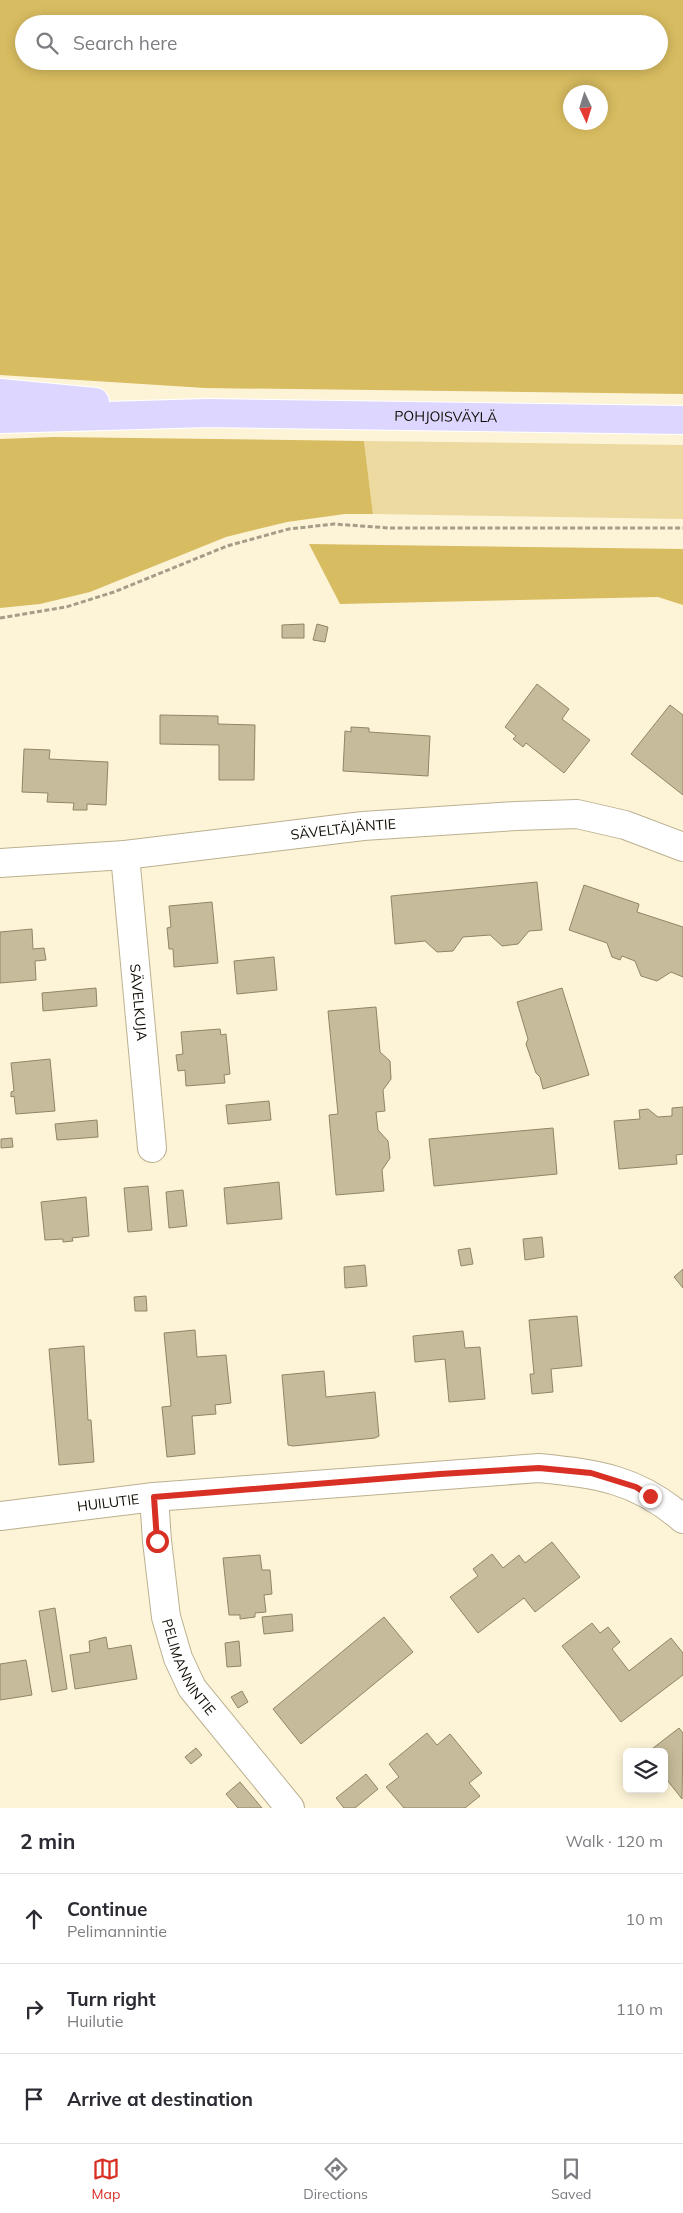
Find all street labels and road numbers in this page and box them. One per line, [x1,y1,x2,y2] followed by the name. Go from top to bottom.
[394,407,498,426] street label: POHJOISVÄYLÄ
[290,815,396,844] street label: SÄVELTÄJÄNTIE
[126,963,151,1042] street label: SÄVELKUJA
[76,1490,140,1515] street label: HUILUTIE
[158,1617,220,1719] street label: PELIMANNINTIE

